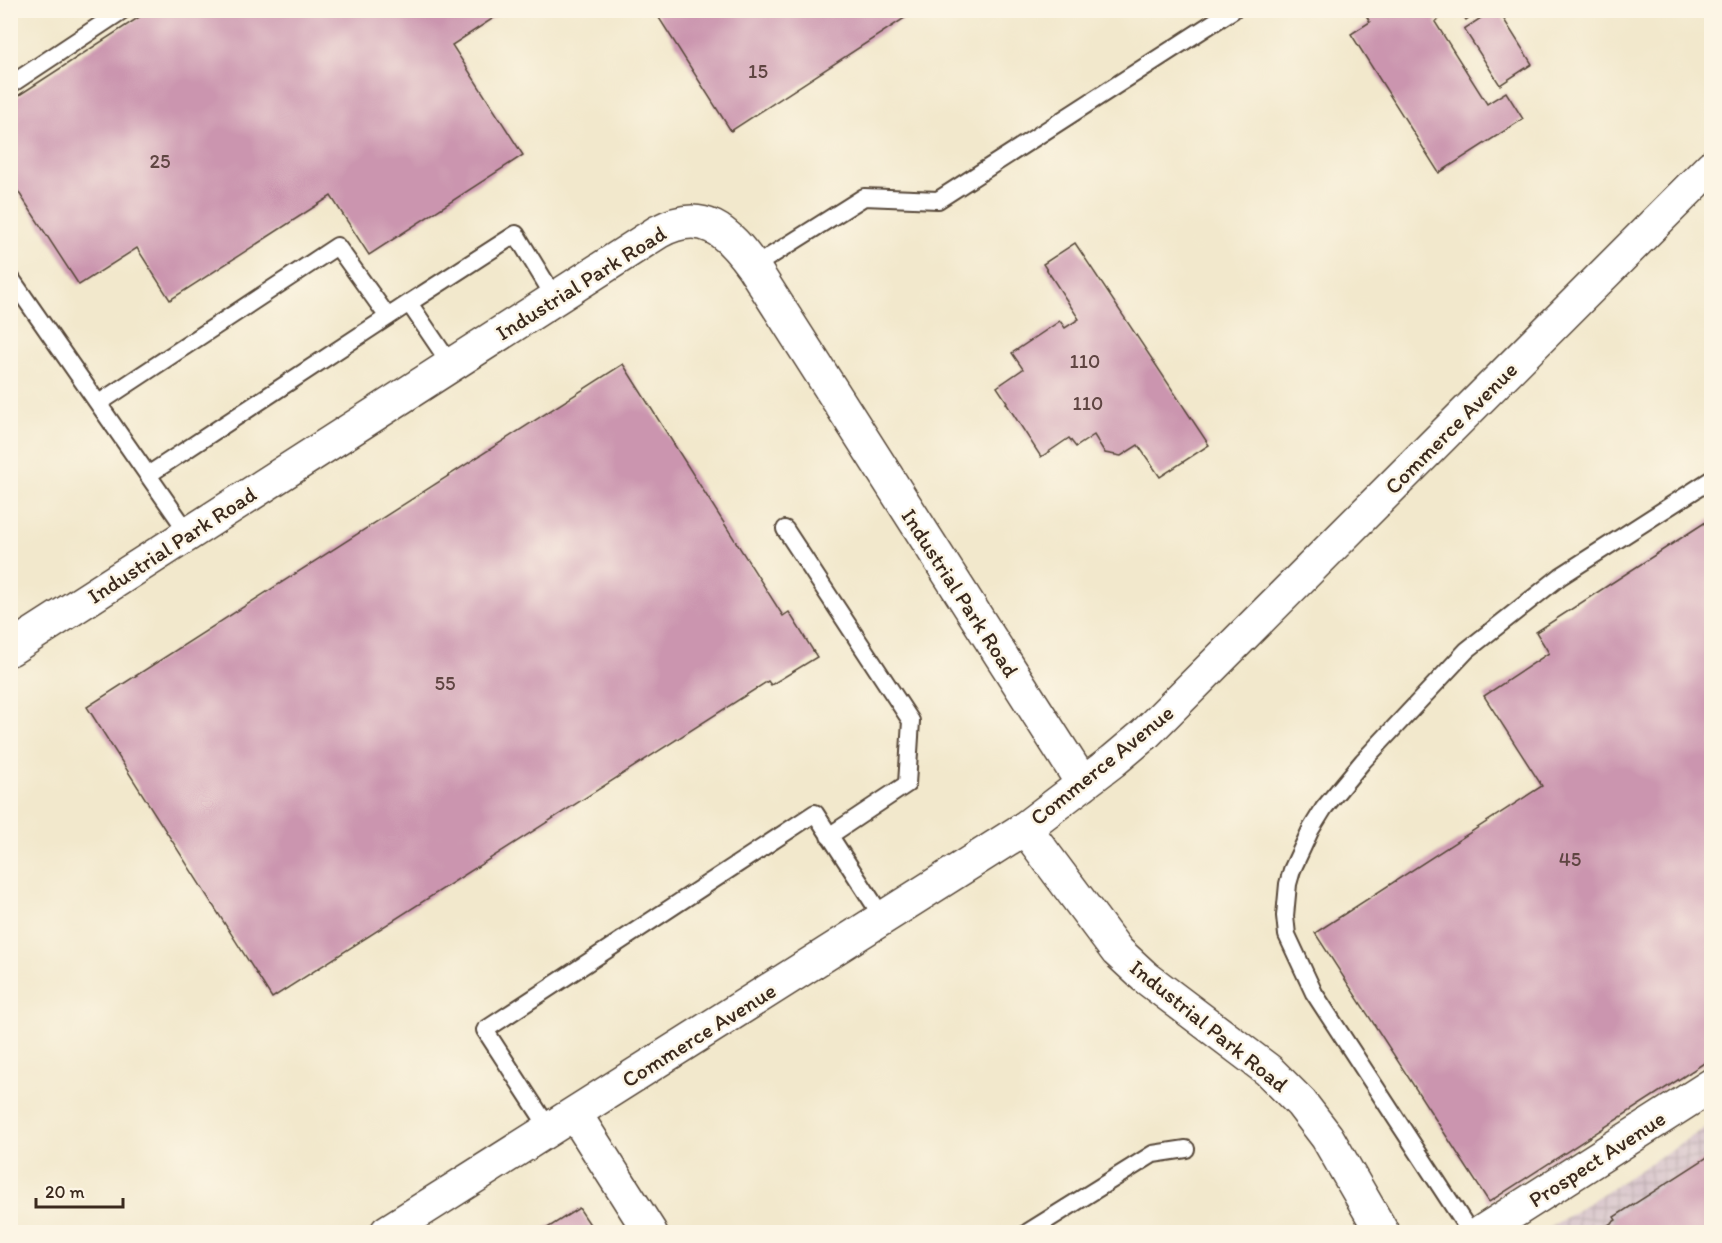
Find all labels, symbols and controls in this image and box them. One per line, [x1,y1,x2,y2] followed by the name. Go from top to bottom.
[748,59,768,83] house number: 15
[149,149,171,173] house number: 25
[491,220,671,346] street label: Industrial Park Road
[1070,349,1100,373] house number: 110
[1379,356,1523,500] street label: Commerce Avenue
[1073,391,1103,415] house number: 110
[83,480,261,610] street label: Industrial Park Road
[895,504,1025,682] street label: Industrial Park Road
[435,671,456,695] house number: 55
[1025,699,1179,831] street label: Commerce Avenue
[1559,847,1581,871] house number: 45
[1124,954,1294,1098] street label: Industrial Park Road
[617,977,781,1093] street label: Commerce Avenue
[1523,1105,1671,1213] street label: Prospect Avenue
[36,1171,123,1209] scale bar
[45,1181,85,1203] text: 20 m

